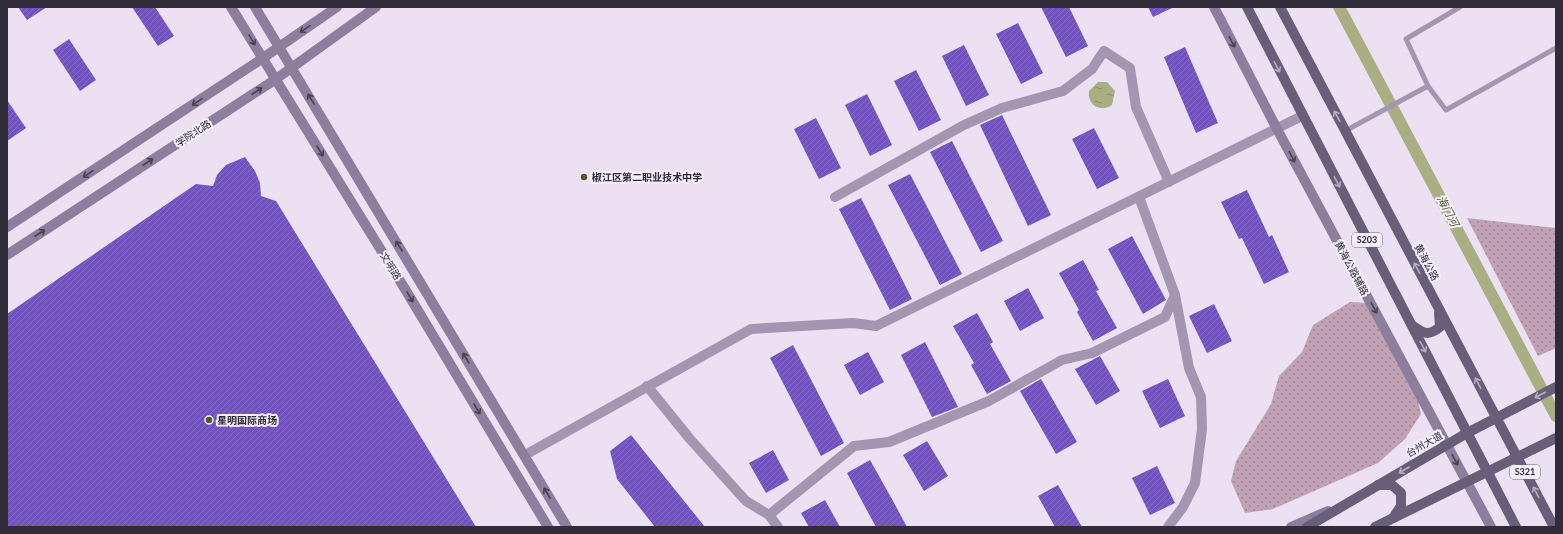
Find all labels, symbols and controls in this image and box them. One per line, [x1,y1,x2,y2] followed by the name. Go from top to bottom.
[299,25,310,33] one-way arrow
[248,34,256,46] one-way arrow
[1229,35,1236,47] one-way arrow
[1274,61,1281,73] one-way arrow
[251,87,262,95] one-way arrow
[306,93,314,105] one-way arrow
[191,98,202,106] one-way arrow
[1333,110,1340,122] one-way arrow
[173,117,213,149] street label: 学院北路
[317,145,325,157] one-way arrow
[1289,151,1296,163] one-way arrow
[143,158,154,167] one-way arrow
[82,170,94,178] one-way arrow
[591,171,702,183] place label: 椒江区第二职业技术中学
[579,172,589,182] marker: 椒江区第二职业技术中学
[1333,176,1341,188] one-way arrow
[1435,193,1463,230] water label: 海门河
[34,229,46,237] one-way arrow
[1352,233,1382,247] road number: S203
[1333,239,1371,297] street label: 黄海公路辅路
[395,240,403,252] one-way arrow
[1412,242,1442,282] street label: 黄海公路
[378,250,404,282] street label: 文明路
[1413,262,1420,274] one-way arrow
[406,291,414,303] one-way arrow
[1370,302,1378,314] one-way arrow
[1419,341,1427,353] one-way arrow
[462,353,470,364] one-way arrow
[1473,377,1481,389] one-way arrow
[1534,392,1546,399] one-way arrow
[473,403,481,415] one-way arrow
[217,414,277,426] place label: 星明国际商场
[204,415,214,425] marker: 星明国际商场
[1404,429,1444,459] street label: 台州大道
[1452,454,1459,466] one-way arrow
[1510,465,1540,479] road number: S321
[1398,466,1410,474] one-way arrow
[543,487,551,499] one-way arrow
[1531,487,1539,499] one-way arrow

